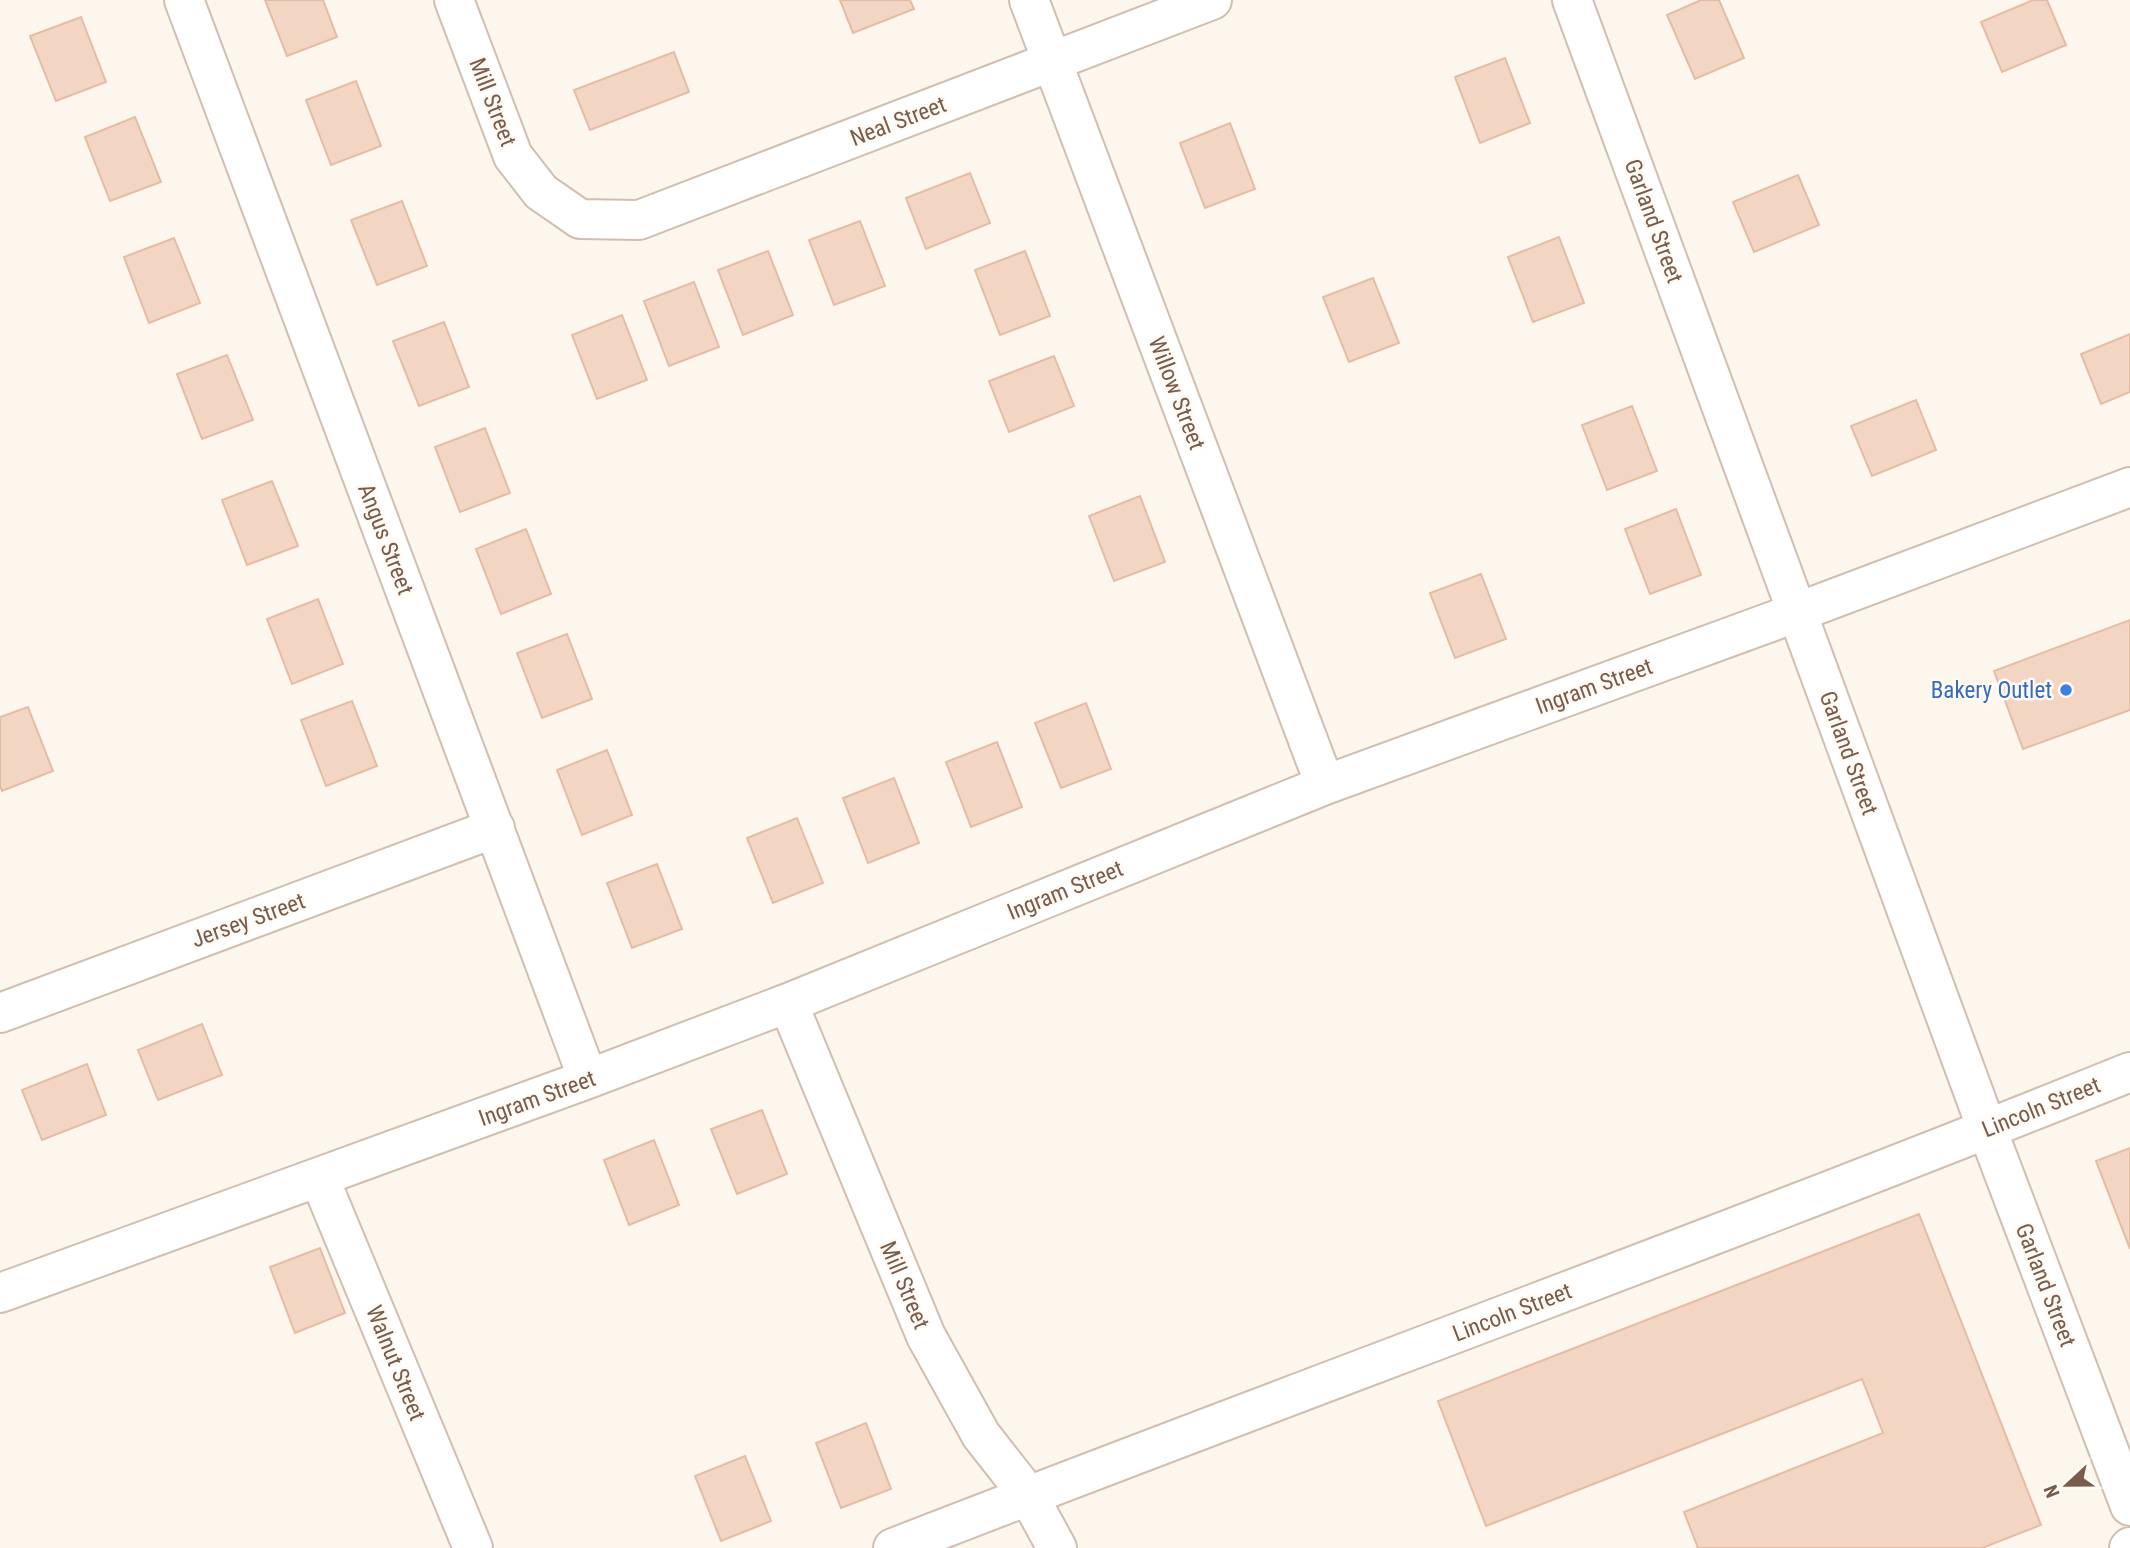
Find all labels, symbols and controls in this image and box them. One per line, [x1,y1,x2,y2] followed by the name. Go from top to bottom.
[463,54,522,150] street label: Mill Street
[846,91,950,152] street label: Neal Street
[1619,156,1688,287] street label: Garland Street
[1143,333,1210,454] street label: Willow Street
[352,480,419,598] street label: Angus Street
[1532,653,1656,720] street label: Ingram Street
[1931,677,2052,704] place label: Bakery Outlet
[2058,682,2074,698] marker: Bakery Outlet
[1814,688,1883,819] street label: Garland Street
[1003,855,1127,926] street label: Ingram Street
[188,887,309,953] street label: Jersey Street
[475,1065,599,1132] street label: Ingram Street
[1978,1072,2104,1143] street label: Lincoln Street
[2010,1220,2081,1351] street label: Garland Street
[874,1237,935,1333] street label: Mill Street
[1449,1277,1575,1347] street label: Lincoln Street
[360,1302,431,1425] street label: Walnut Street
[2032,1450,2102,1520] north arrow
[2039,1481,2065,1501] text: N

